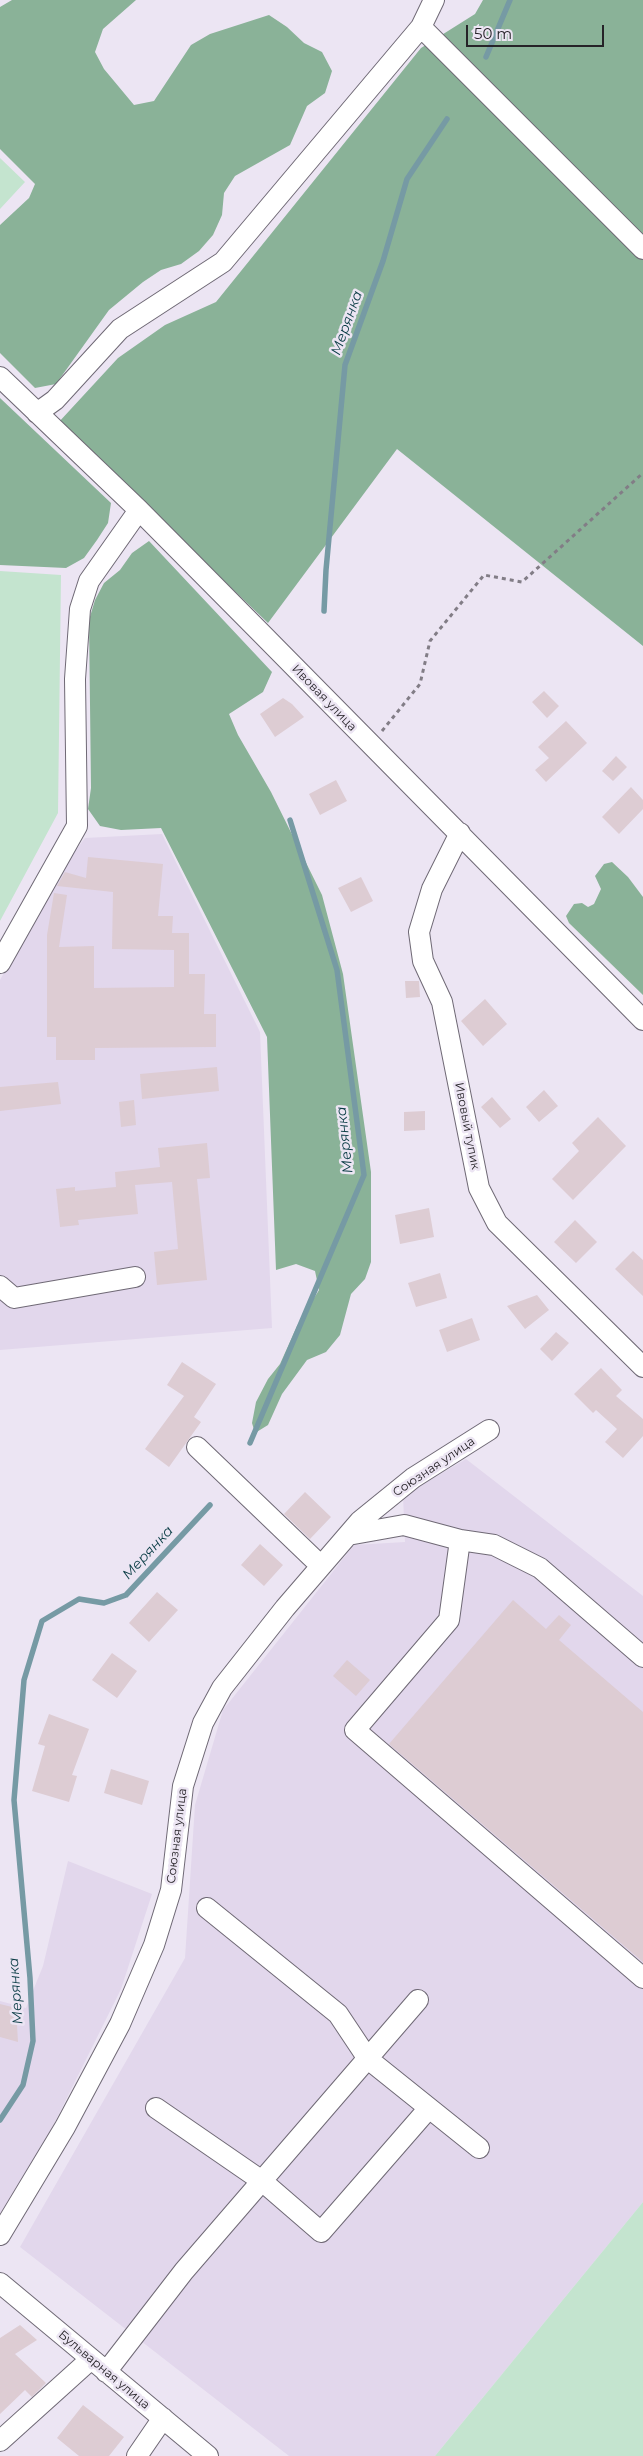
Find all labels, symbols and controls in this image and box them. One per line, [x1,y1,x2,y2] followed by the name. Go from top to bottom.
[468,15,606,47] scale bar
[474,24,512,43] text: 50 m
[328,289,366,357] water label: Мерянка
[289,662,359,734] street label: Ивовая улица
[451,1081,483,1171] street label: Ивовый тупик
[333,1106,357,1174] water label: Мерянка
[390,1434,478,1500] street label: Союзная улица
[119,1523,177,1583] water label: Мерянка
[164,1788,190,1884] street label: Союзная улица
[5,1957,27,2025] water label: Мерянка
[55,2328,153,2412] street label: Бульварная улица

